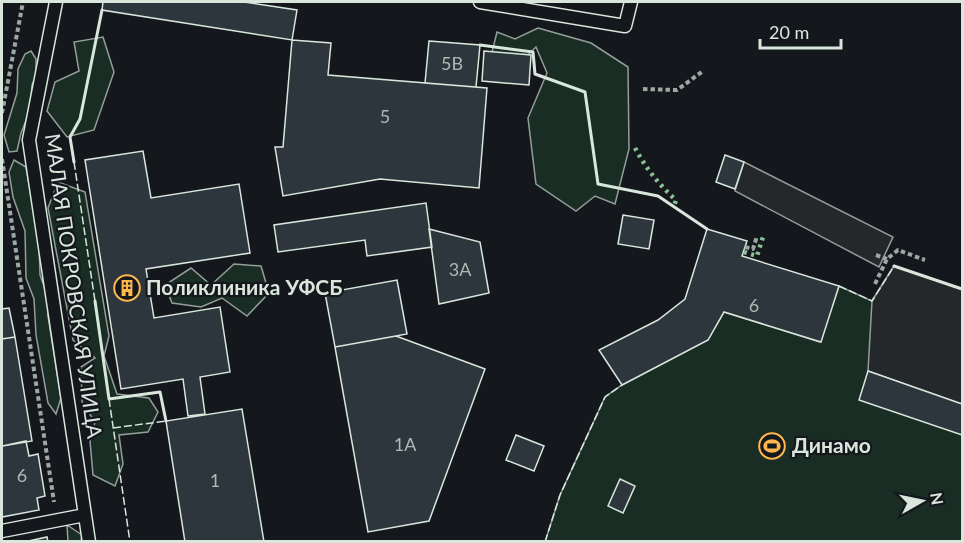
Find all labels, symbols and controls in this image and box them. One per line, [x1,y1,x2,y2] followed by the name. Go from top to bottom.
[760,12,841,50] scale bar
[769,21,809,43] text: 20 m
[441,52,463,74] house number: 5В
[380,105,390,127] house number: 5
[41,132,108,441] street label: МАЛАЯ ПОКРОВСКАЯ УЛИЦА
[449,258,472,280] house number: 3А
[112,273,142,303] building icon: Поликлиника УФСБ
[146,274,342,299] place label: Поликлиника УФСБ
[749,294,759,316] house number: 6
[757,431,787,461] sports icon: Динамо
[792,432,871,457] place label: Динамо
[394,433,417,455] house number: 1А
[17,464,27,486] house number: 6
[210,469,220,491] house number: 1
[892,471,952,531] north arrow
[927,491,948,506] text: N

